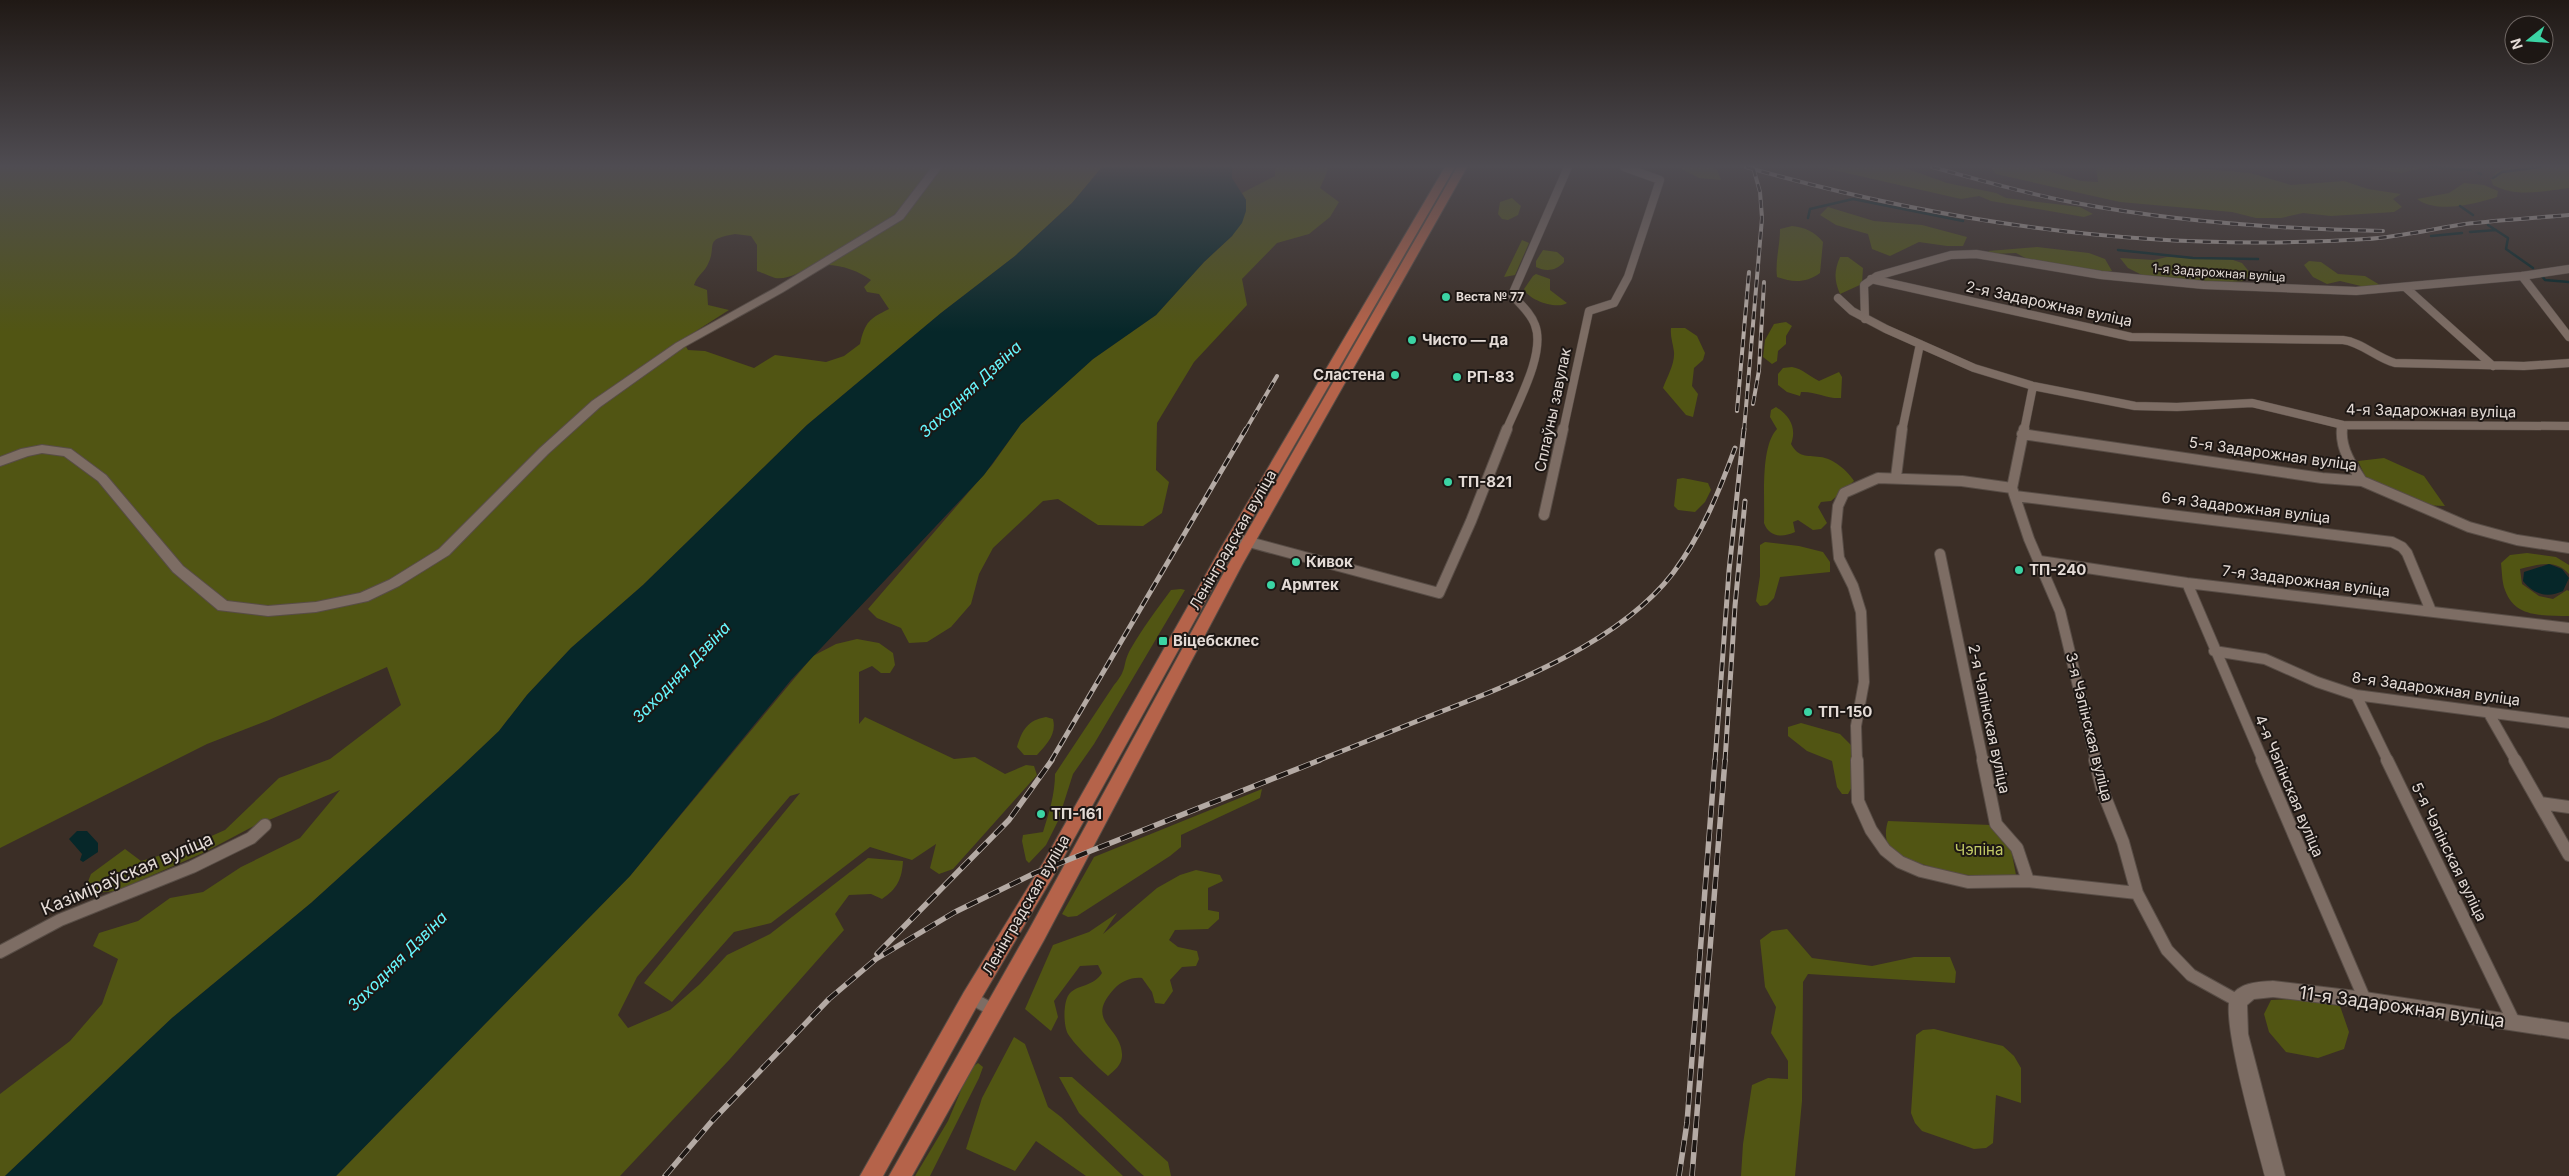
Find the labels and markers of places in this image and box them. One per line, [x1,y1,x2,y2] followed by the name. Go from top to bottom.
[1456,289,1524,304] place label: Веста № 77
[1440,291,1452,303] marker: Веста № 77
[1422,330,1508,349] place label: Чисто — да
[1406,334,1418,346] marker: Чисто — да
[1313,365,1385,384] place label: Сластена
[1467,367,1514,386] place label: РП-83
[1389,369,1401,381] marker: Сластена
[1451,371,1463,383] marker: РП-83
[1458,472,1512,491] place label: ТП-821
[1442,476,1454,488] marker: ТП-821
[1306,552,1353,571] place label: Кивок
[1290,556,1302,568] marker: Кивок
[2029,560,2086,579] place label: ТП-240
[2013,564,2025,576] marker: ТП-240
[1281,575,1339,594] place label: Армтек
[1265,579,1277,591] marker: Армтек
[1173,631,1259,650] place label: Віцебсклес
[1157,635,1169,647] marker: Віцебсклес
[1818,702,1872,721] place label: ТП-150
[1802,706,1814,718] marker: ТП-150
[1051,804,1102,823] place label: ТП-161
[1035,808,1047,820] marker: ТП-161

